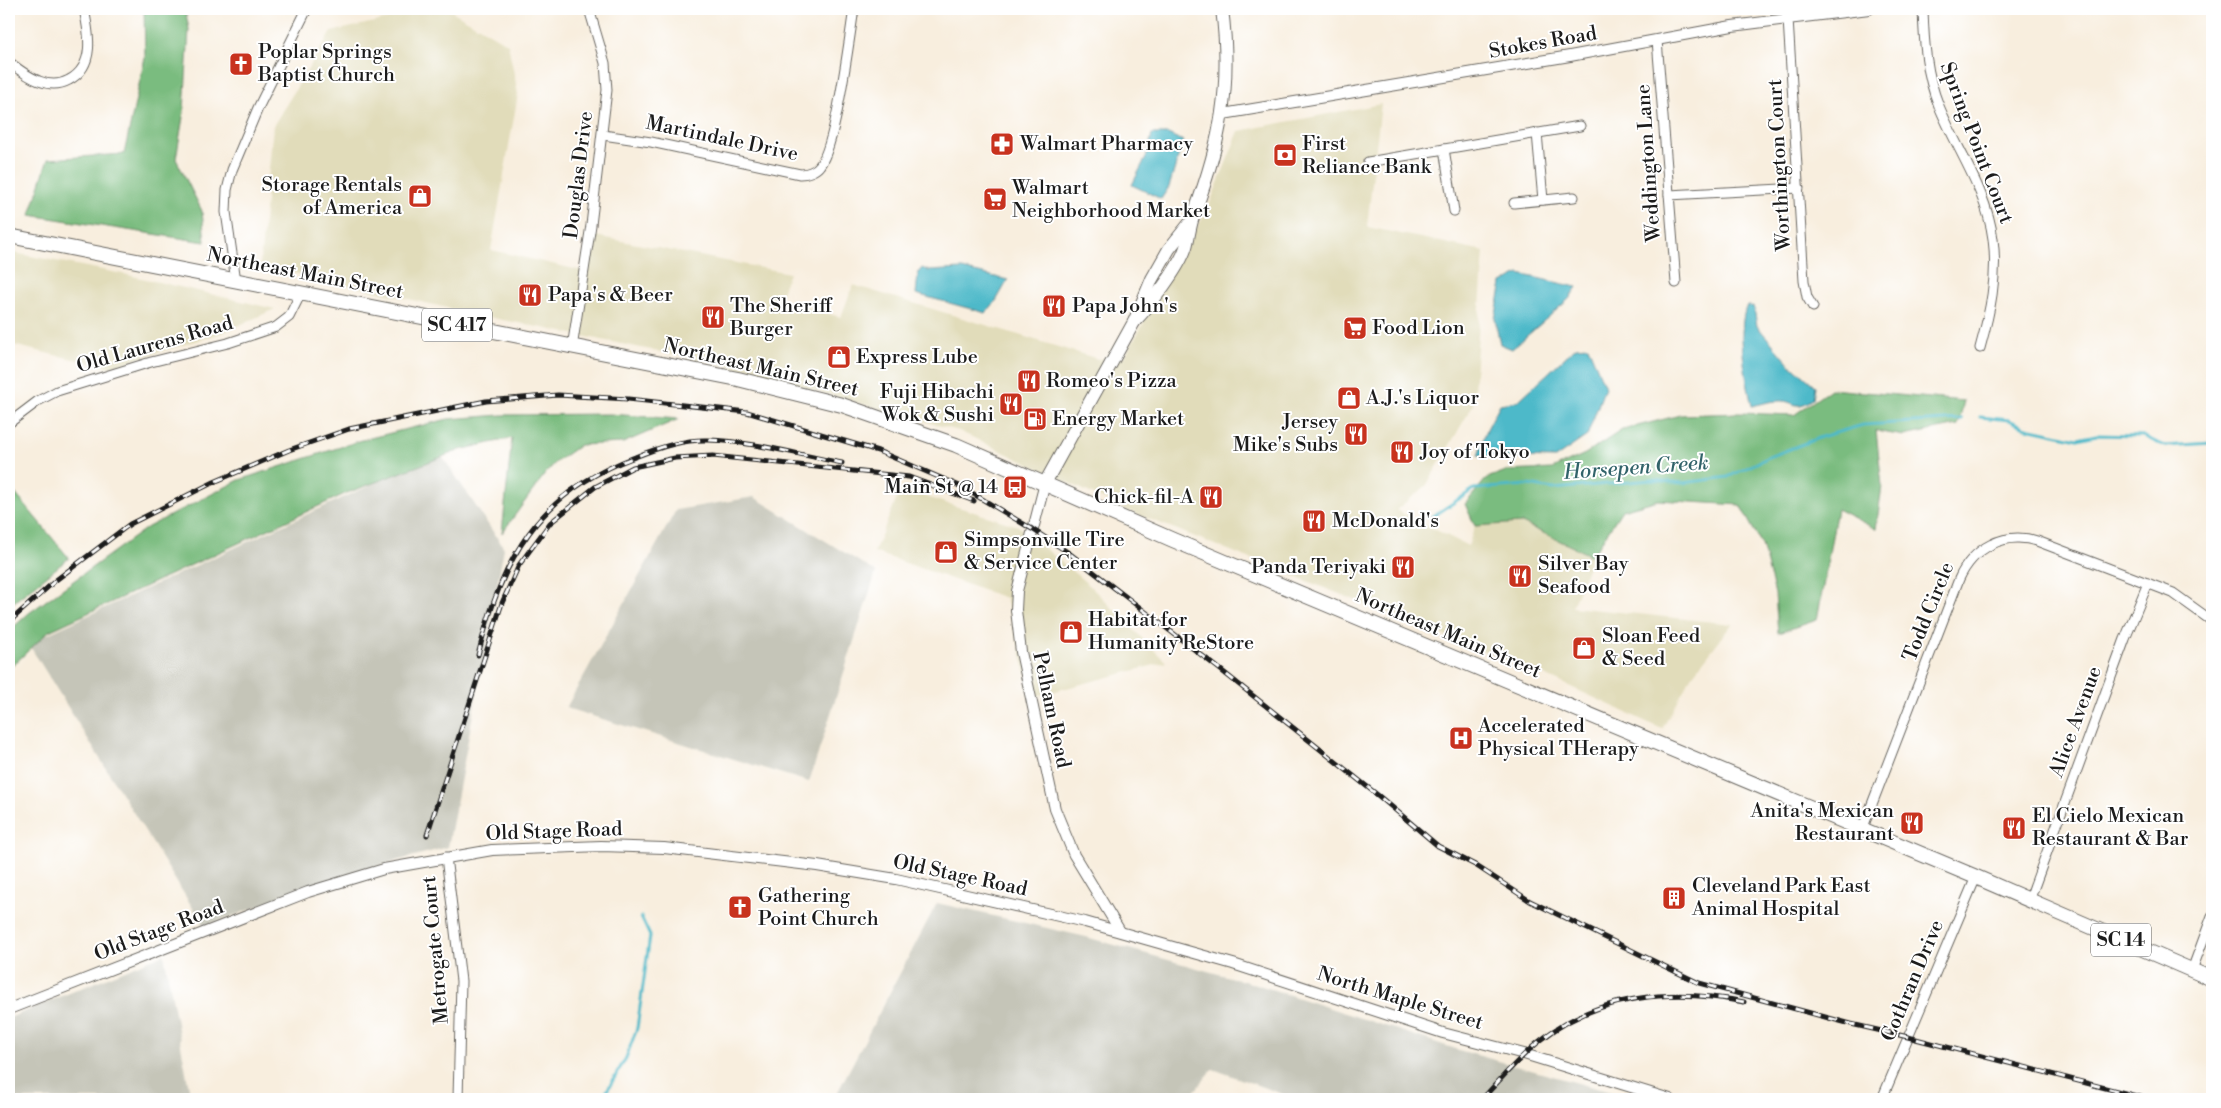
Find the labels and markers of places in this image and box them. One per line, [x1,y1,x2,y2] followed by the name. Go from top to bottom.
[257,40,395,88] place label: Poplar Springs Baptist Church
[228,51,254,77] church icon: Poplar Springs Baptist Church
[989,131,1015,157] pharmacy icon: Walmart Pharmacy
[1019,132,1193,157] place label: Walmart Pharmacy
[1302,132,1433,180] place label: First Reliance Bank
[1272,142,1298,168] bank icon: First Reliance Bank
[262,173,403,221] place label: Storage Rentals of America
[1011,176,1210,224] place label: Walmart Neighborhood Market
[407,183,433,209] shop icon: Storage Rentals of America
[982,186,1008,212] supermarket icon: Walmart Neighborhood Market
[517,282,543,308] restaurant icon: Papa's & Beer
[548,283,673,308] place label: Papa's & Beer
[1041,293,1067,319] restaurant icon: Papa John's
[729,294,833,342] place label: The Sheriff Burger
[1072,294,1177,319] place label: Papa John's
[700,304,726,330] restaurant icon: The Sheriff Burger
[1342,315,1368,341] supermarket icon: Food Lion
[1372,316,1465,341] place label: Food Lion
[826,344,852,370] shop icon: Express Lube
[856,345,978,370] place label: Express Lube
[1016,368,1042,394] restaurant icon: Romeo's Pizza
[1046,369,1178,394] place label: Romeo's Pizza
[880,380,994,428] place label: Fuji Hibachi Wok & Sushi
[1336,385,1362,411] shop icon: A.J.'s Liquor
[1365,386,1479,411] place label: A.J.'s Liquor
[998,391,1024,417] restaurant icon: Fuji Hibachi Wok & Sushi
[1022,406,1048,432] fuel station icon: Energy Market
[1052,407,1184,432] place label: Energy Market
[1233,410,1338,458] place label: Jersey Mike's Subs
[1343,421,1369,447] restaurant icon: Jersey Mike's Subs
[1389,439,1415,465] restaurant icon: Joy of Tokyo
[1419,440,1530,465] place label: Joy of Tokyo
[1002,474,1028,500] bus stop icon: Main St @ 14
[884,475,998,500] place label: Main St @ 14
[1198,484,1224,510] restaurant icon: Chick-fil-A
[1094,485,1195,510] place label: Chick-fil-A
[1301,508,1327,534] restaurant icon: McDonald's
[1332,509,1439,534] place label: McDonald's
[964,528,1125,576] place label: Simpsonville Tire & Service Center
[933,539,959,565] shop icon: Simpsonville Tire & Service Center
[1538,552,1629,600] place label: Silver Bay Seafood
[1390,554,1416,580] restaurant icon: Panda Teriyaki
[1251,555,1386,580] place label: Panda Teriyaki
[1507,563,1533,589] restaurant icon: Silver Bay Seafood
[1088,608,1254,656] place label: Habitat for Humanity ReStore
[1058,619,1084,645] shop icon: Habitat for Humanity ReStore
[1602,624,1701,672] place label: Sloan Feed & Seed
[1571,635,1597,661] shop icon: Sloan Feed & Seed
[1477,714,1639,762] place label: Accelerated Physical THerapy
[1448,725,1474,751] hospital icon: Accelerated Physical THerapy
[1750,799,1894,847] place label: Anita's Mexican Restaurant
[2032,804,2189,852] place label: El Cielo Mexican Restaurant & Bar
[1899,810,1925,836] restaurant icon: Anita's Mexican Restaurant
[2001,815,2027,841] restaurant icon: El Cielo Mexican Restaurant & Bar
[1691,874,1871,922] place label: Cleveland Park East Animal Hospital
[758,884,879,932] place label: Gathering Point Church
[1661,885,1687,911] building icon: Cleveland Park East Animal Hospital
[727,894,753,920] church icon: Gathering Point Church

